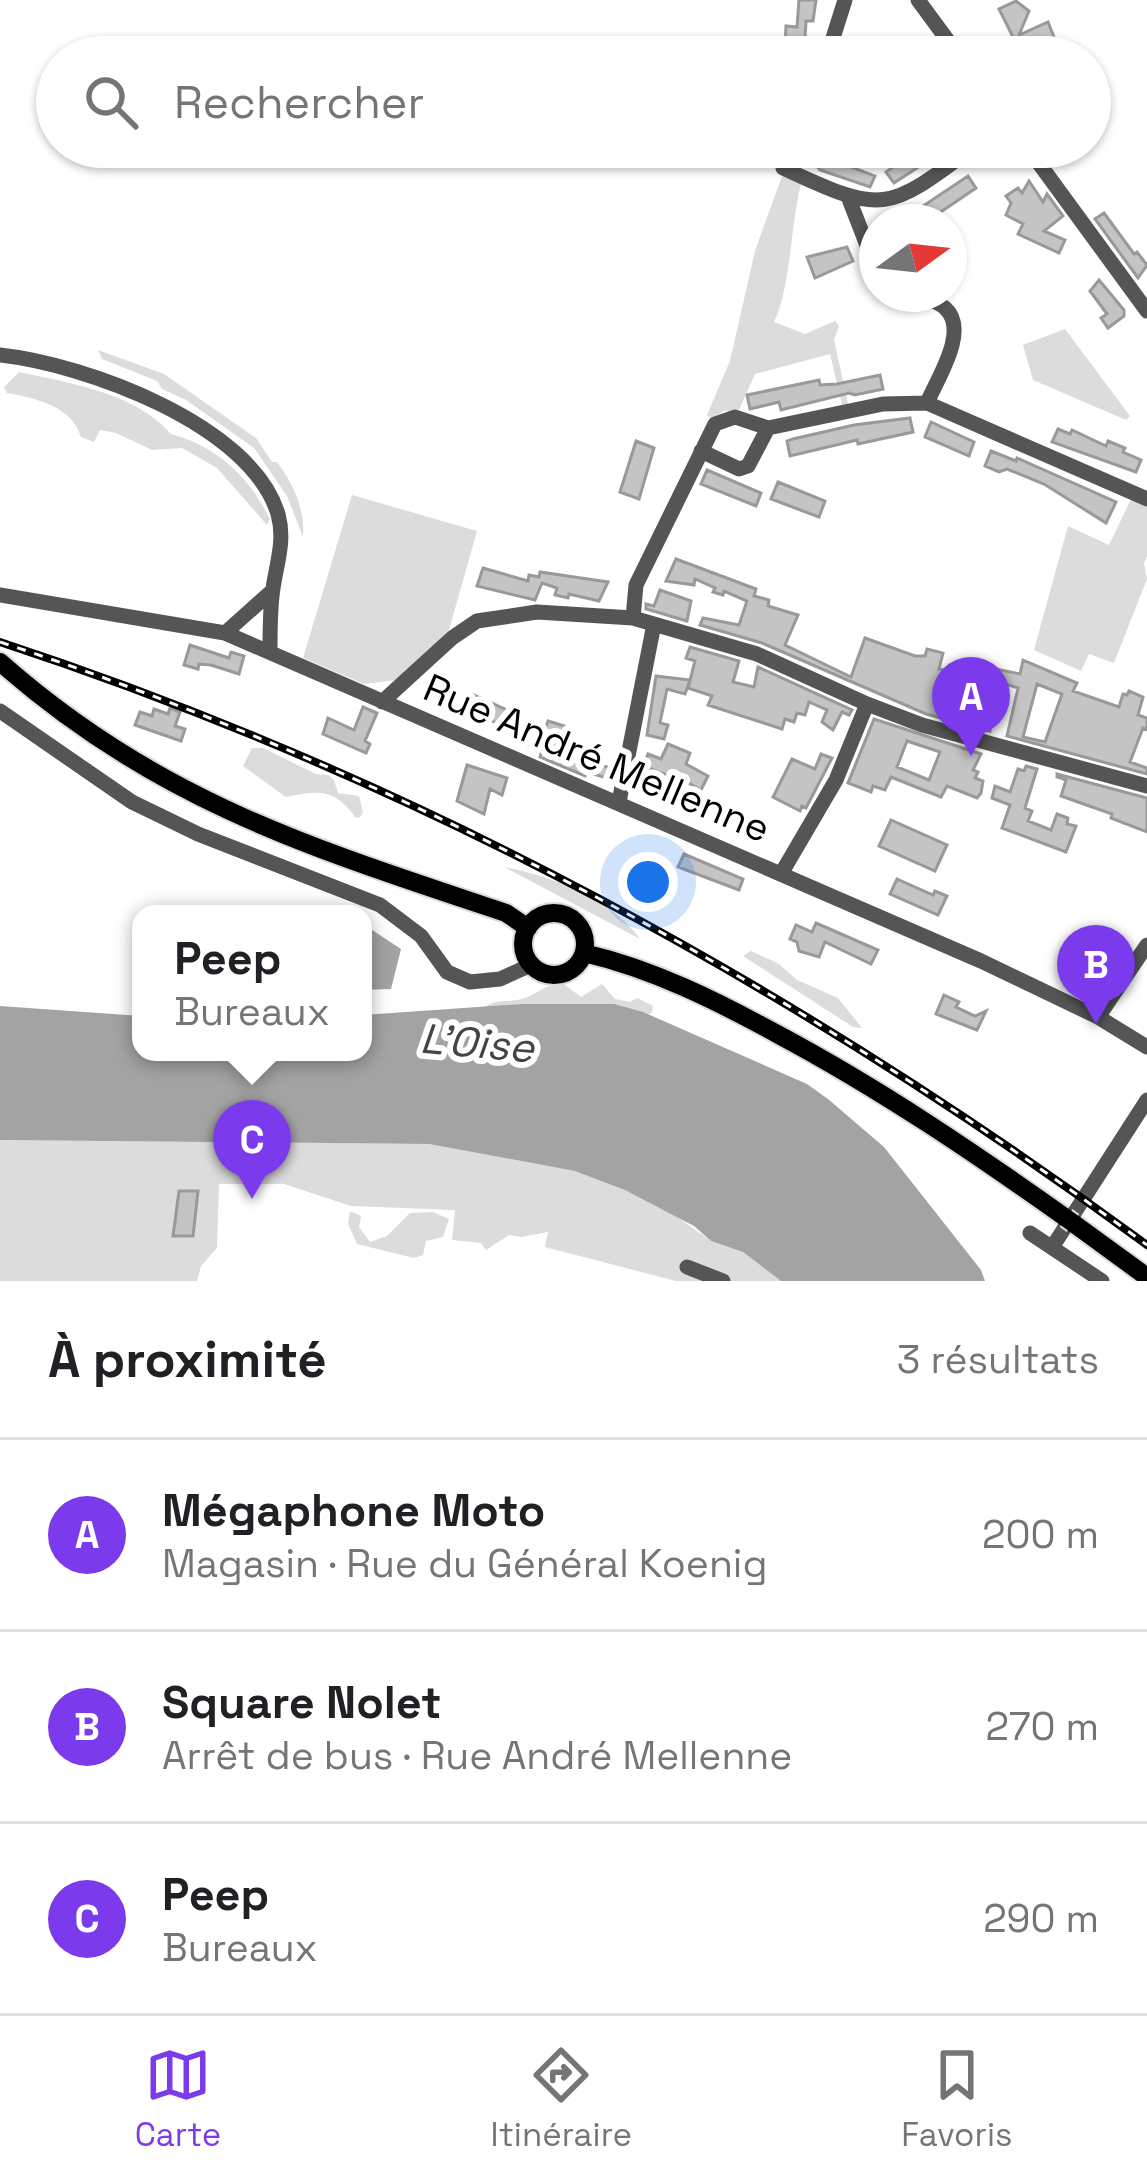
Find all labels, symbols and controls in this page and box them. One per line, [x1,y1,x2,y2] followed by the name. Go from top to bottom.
[36,36,1111,168] search box
[78,69,144,135] icon: search
[174,74,424,131] text: Rechercher
[859,204,967,312] north arrow
[932,657,1010,756] pin: A
[416,663,778,853] street label: Rue André Mellenne
[618,852,678,912] your location
[132,905,372,1061] popup
[1057,925,1135,1024] pin: B
[174,930,281,987] text: Peep
[174,987,330,1036] text: Bureaux
[418,1012,538,1075] water label: L'Oise
[213,1100,291,1199] pin: C
[48,1327,327,1392] text: À proximité
[897,1335,1099,1384] text: 3 résultats
[162,1482,545,1539] text: Mégaphone Moto
[75,1510,99,1559] text: A
[982,1510,1099,1559] text: 200 m
[162,1539,767,1588] text: Magasin · Rue du Général Koenig
[162,1674,442,1731] text: Square Nolet
[74,1702,100,1751] text: B
[986,1702,1099,1751] text: 270 m
[162,1731,792,1780] text: Arrêt de bus · Rue André Mellenne
[162,1866,269,1923] text: Peep
[74,1894,100,1943] text: C
[983,1894,1099,1943] text: 290 m
[162,1923,318,1972] text: Bureaux
[135,2042,221,2156] tab: Carte
[491,2042,632,2156] tab: Itinéraire
[901,2042,1012,2156] tab: Favoris

